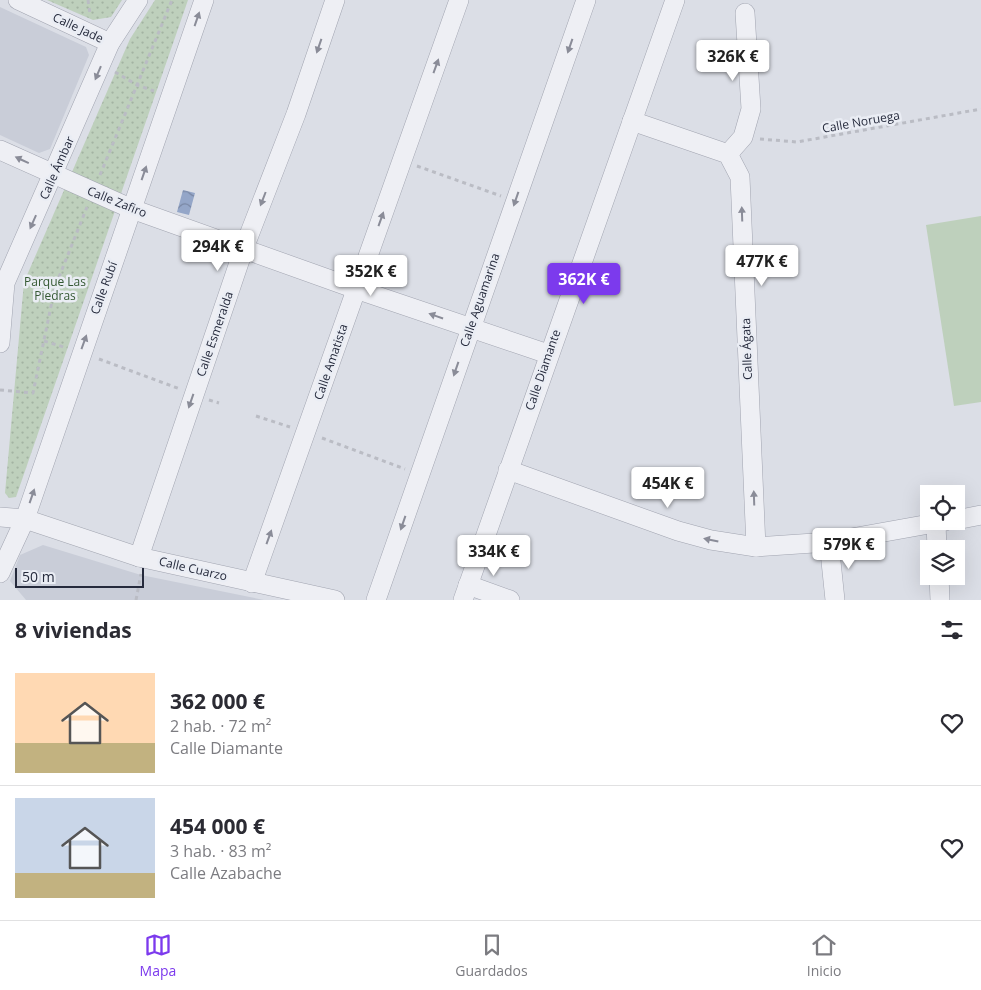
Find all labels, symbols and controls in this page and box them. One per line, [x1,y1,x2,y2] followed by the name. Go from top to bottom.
[50,8,107,47] street label: Calle Jade
[193,11,201,26] one-way arrow
[315,39,323,54] one-way arrow
[565,39,573,54] one-way arrow
[692,39,774,82] pin: 326K €
[707,45,759,67] text: 326K €
[432,58,440,73] one-way arrow
[93,66,101,80] one-way arrow
[821,106,901,137] street label: Calle Noruega
[35,133,78,202] street label: Calle Ámbar
[15,156,29,164] one-way arrow
[141,165,148,180] one-way arrow
[85,182,150,221] street label: Calle Zafiro
[259,191,266,206] one-way arrow
[512,192,519,207] one-way arrow
[737,205,745,221] one-way arrow
[377,211,385,226] one-way arrow
[29,215,37,229] one-way arrow
[177,230,259,272] pin: 294K €
[192,235,244,257] text: 294K €
[721,244,803,287] pin: 477K €
[736,250,788,272] text: 477K €
[456,251,504,349] street label: Calle Aguamarina
[330,254,412,297] pin: 352K €
[86,258,121,317] street label: Calle Rubí
[345,260,397,282] text: 352K €
[543,262,625,305] pin: 362K €
[558,268,610,290] text: 362K €
[24,273,86,304] park label: Parque Las Piedras
[192,289,237,379] street label: Calle Esmeralda
[428,312,443,320] one-way arrow
[737,318,756,380] street label: Calle Ágata
[310,321,352,402] street label: Calle Amatista
[521,327,564,413] street label: Calle Diamante
[81,335,89,350] one-way arrow
[452,362,460,377] one-way arrow
[187,394,195,409] one-way arrow
[627,466,709,509] pin: 454K €
[642,472,694,494] text: 454K €
[920,485,965,585] map controls
[920,485,965,530] button: locate
[29,489,37,504] one-way arrow
[749,490,757,506] one-way arrow
[399,515,406,530] one-way arrow
[808,528,890,570] pin: 579K €
[265,529,273,544] one-way arrow
[823,533,875,555] text: 579K €
[453,534,535,577] pin: 334K €
[704,536,719,544] one-way arrow
[468,540,520,562] text: 334K €
[920,540,965,585] button: layers
[157,552,229,585] street label: Calle Cuarzo
[15,565,144,588] scale bar
[22,567,55,586] text: 50 m
[15,616,132,644] text: 8 viviendas
[938,616,966,644] icon: filters
[170,687,265,715] text: 362 000 €
[55,693,115,753] icon: home
[938,709,966,737] icon: heart
[170,715,271,737] text: 2 hab. · 72 m²
[170,737,283,759] text: Calle Diamante
[170,812,265,840] text: 454 000 €
[55,818,115,878] icon: home
[938,834,966,862] icon: heart
[170,840,271,862] text: 3 hab. · 83 m²
[170,862,282,884] text: Calle Azabache
[140,931,176,980] tab: Mapa
[455,931,528,980] tab: Guardados
[807,931,841,980] tab: Inicio

